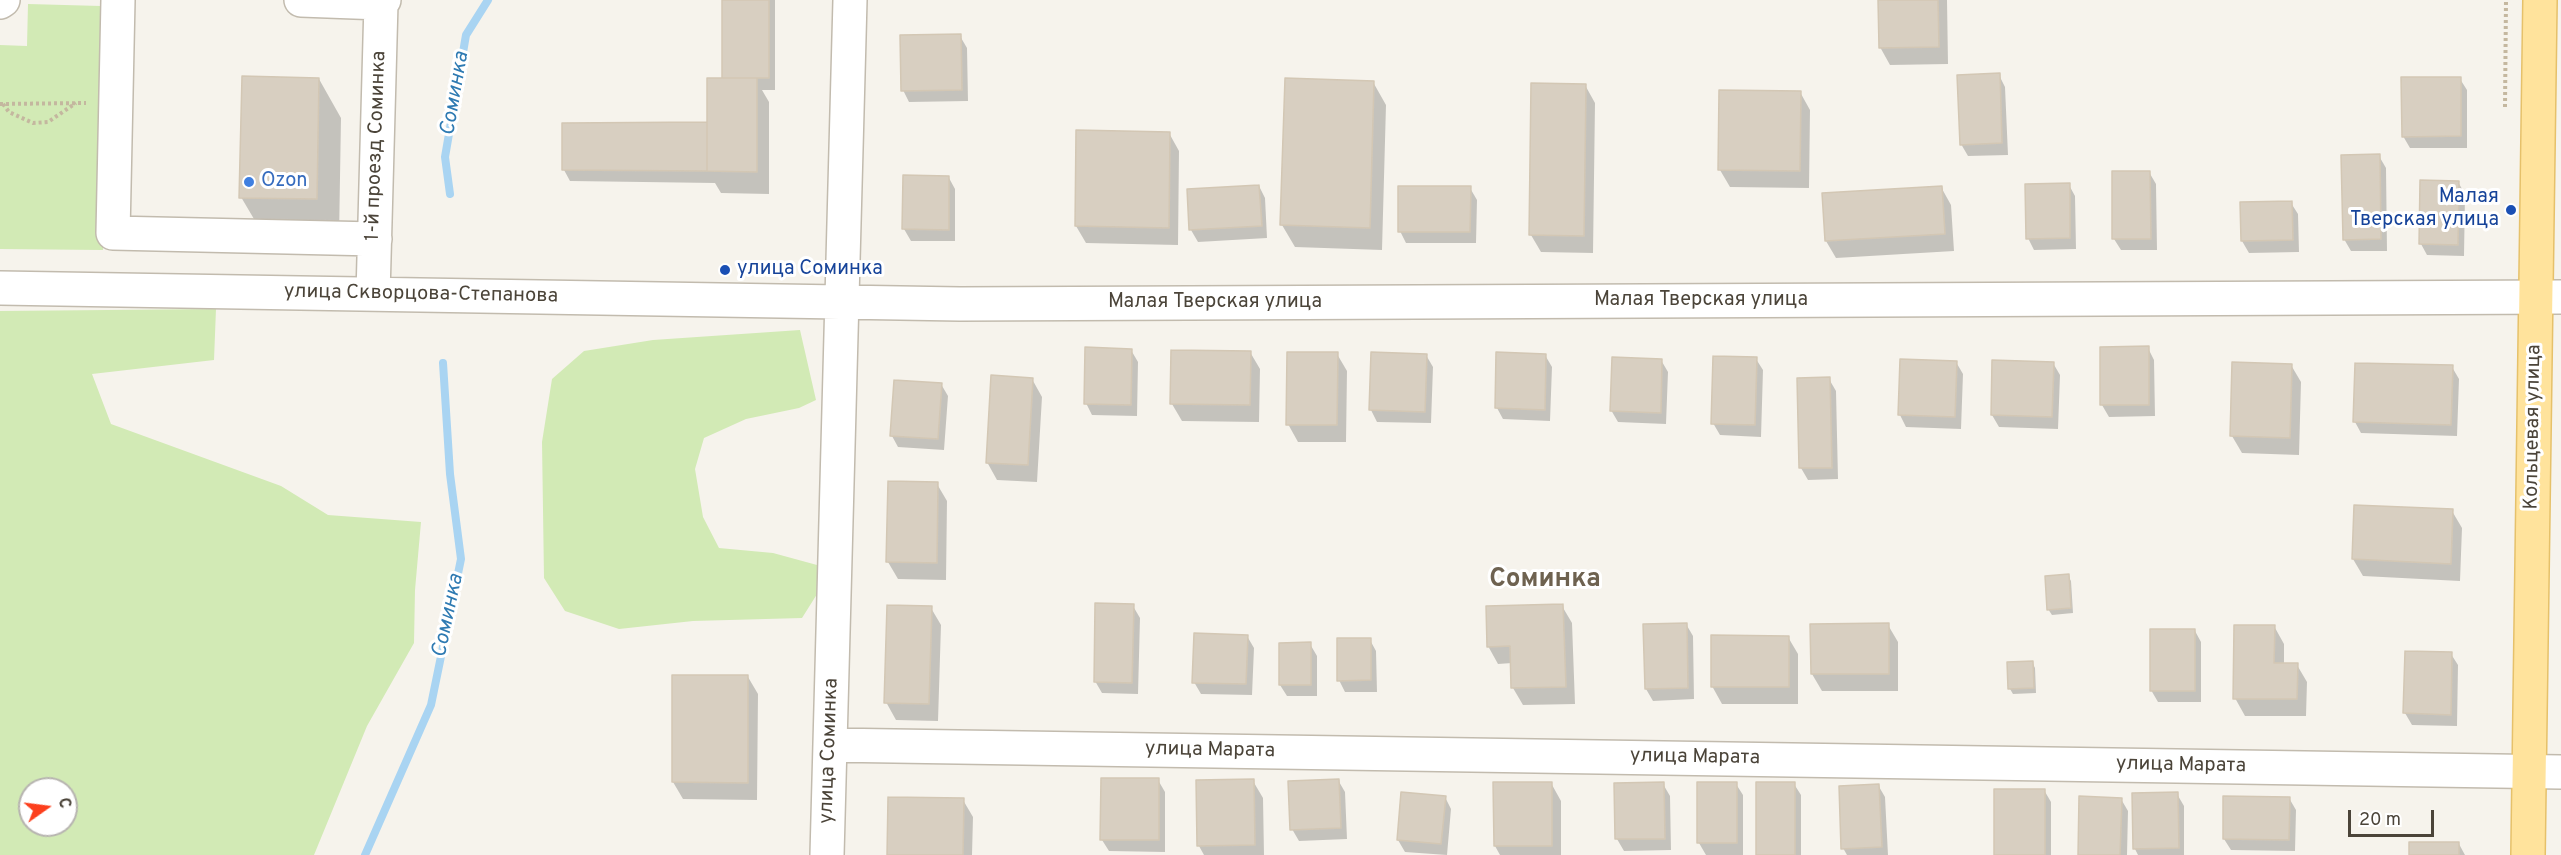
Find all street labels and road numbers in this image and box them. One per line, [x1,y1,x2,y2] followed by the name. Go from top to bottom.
[362,50,392,242] street label: 1-й проезд Соминка
[284,281,558,309] street label: улица Скворцова-Степанова
[1594,289,1808,313] street label: Малая Тверская улица
[1108,291,1322,315] street label: Малая Тверская улица
[2521,344,2547,510] street label: Кольцевая улица
[815,678,845,824] street label: улица Соминка
[1145,738,1275,764] street label: улица Марата
[1630,745,1760,771] street label: улица Марата
[2116,753,2246,779] street label: улица Марата

